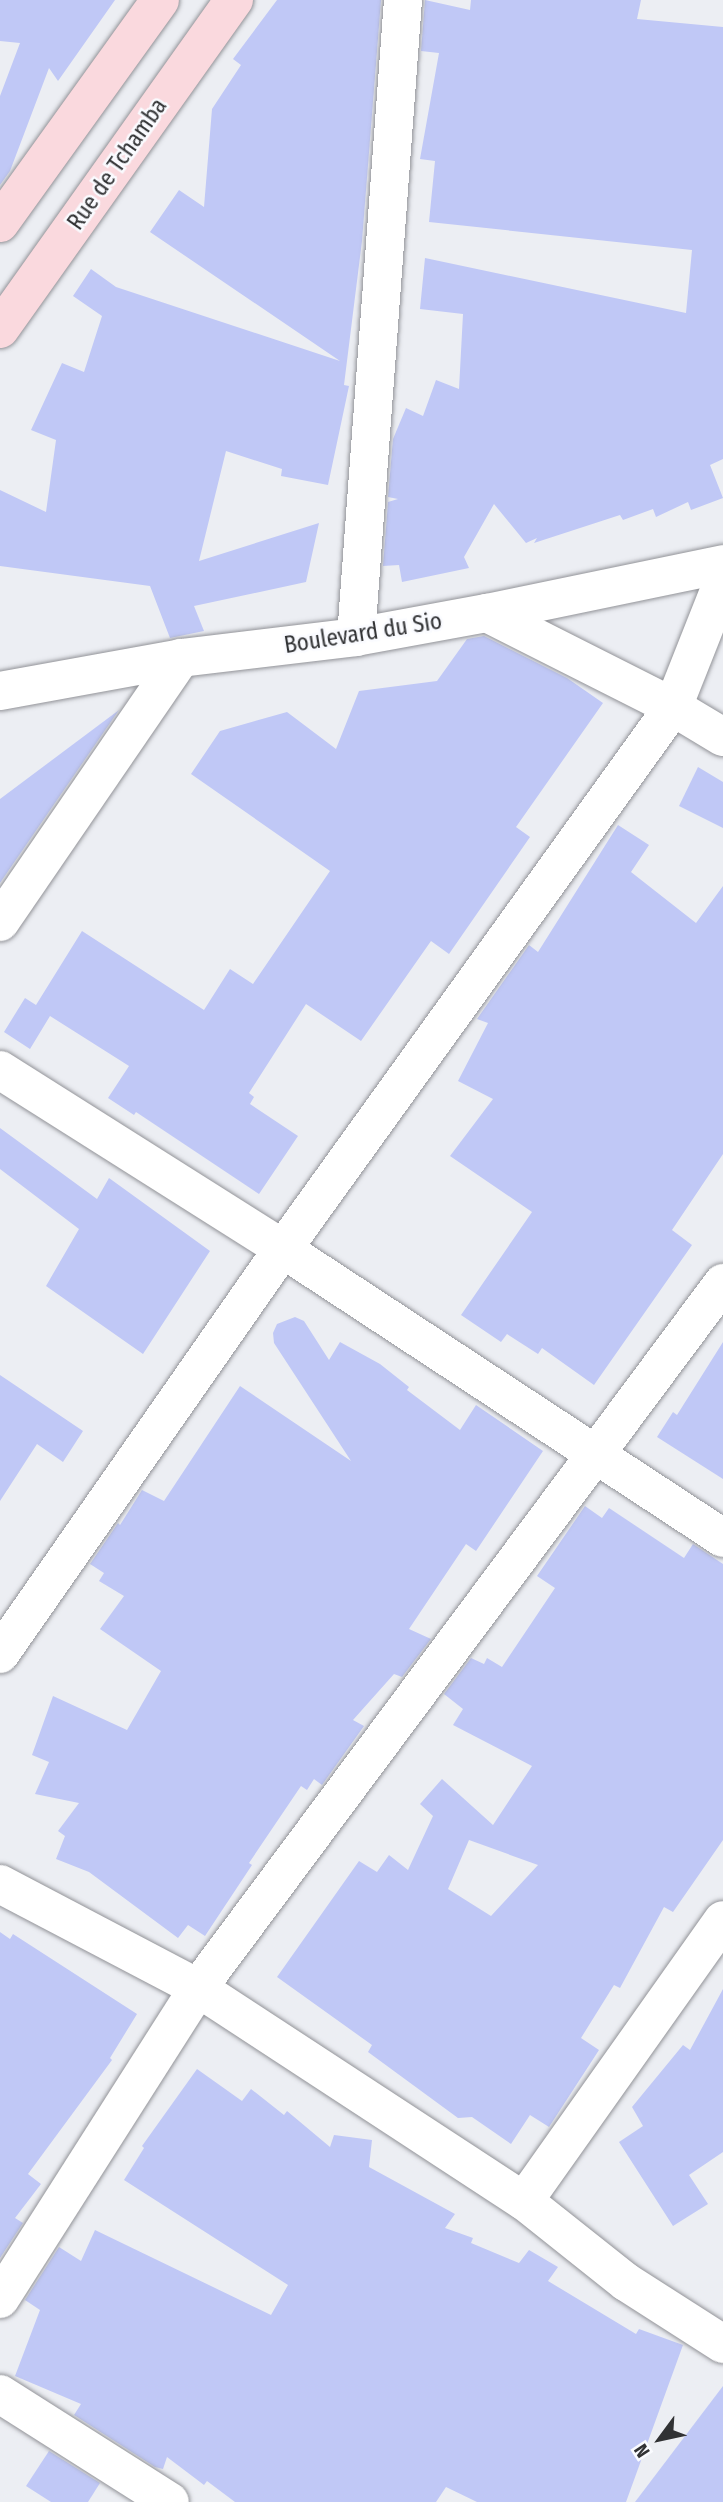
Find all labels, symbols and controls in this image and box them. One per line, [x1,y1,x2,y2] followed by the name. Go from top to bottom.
[62,93,172,235] street label: Rue de Tchamba
[282,607,444,659] street label: Boulevard du Sio
[625,2404,695,2474] north arrow
[629,2440,655,2462] text: N

